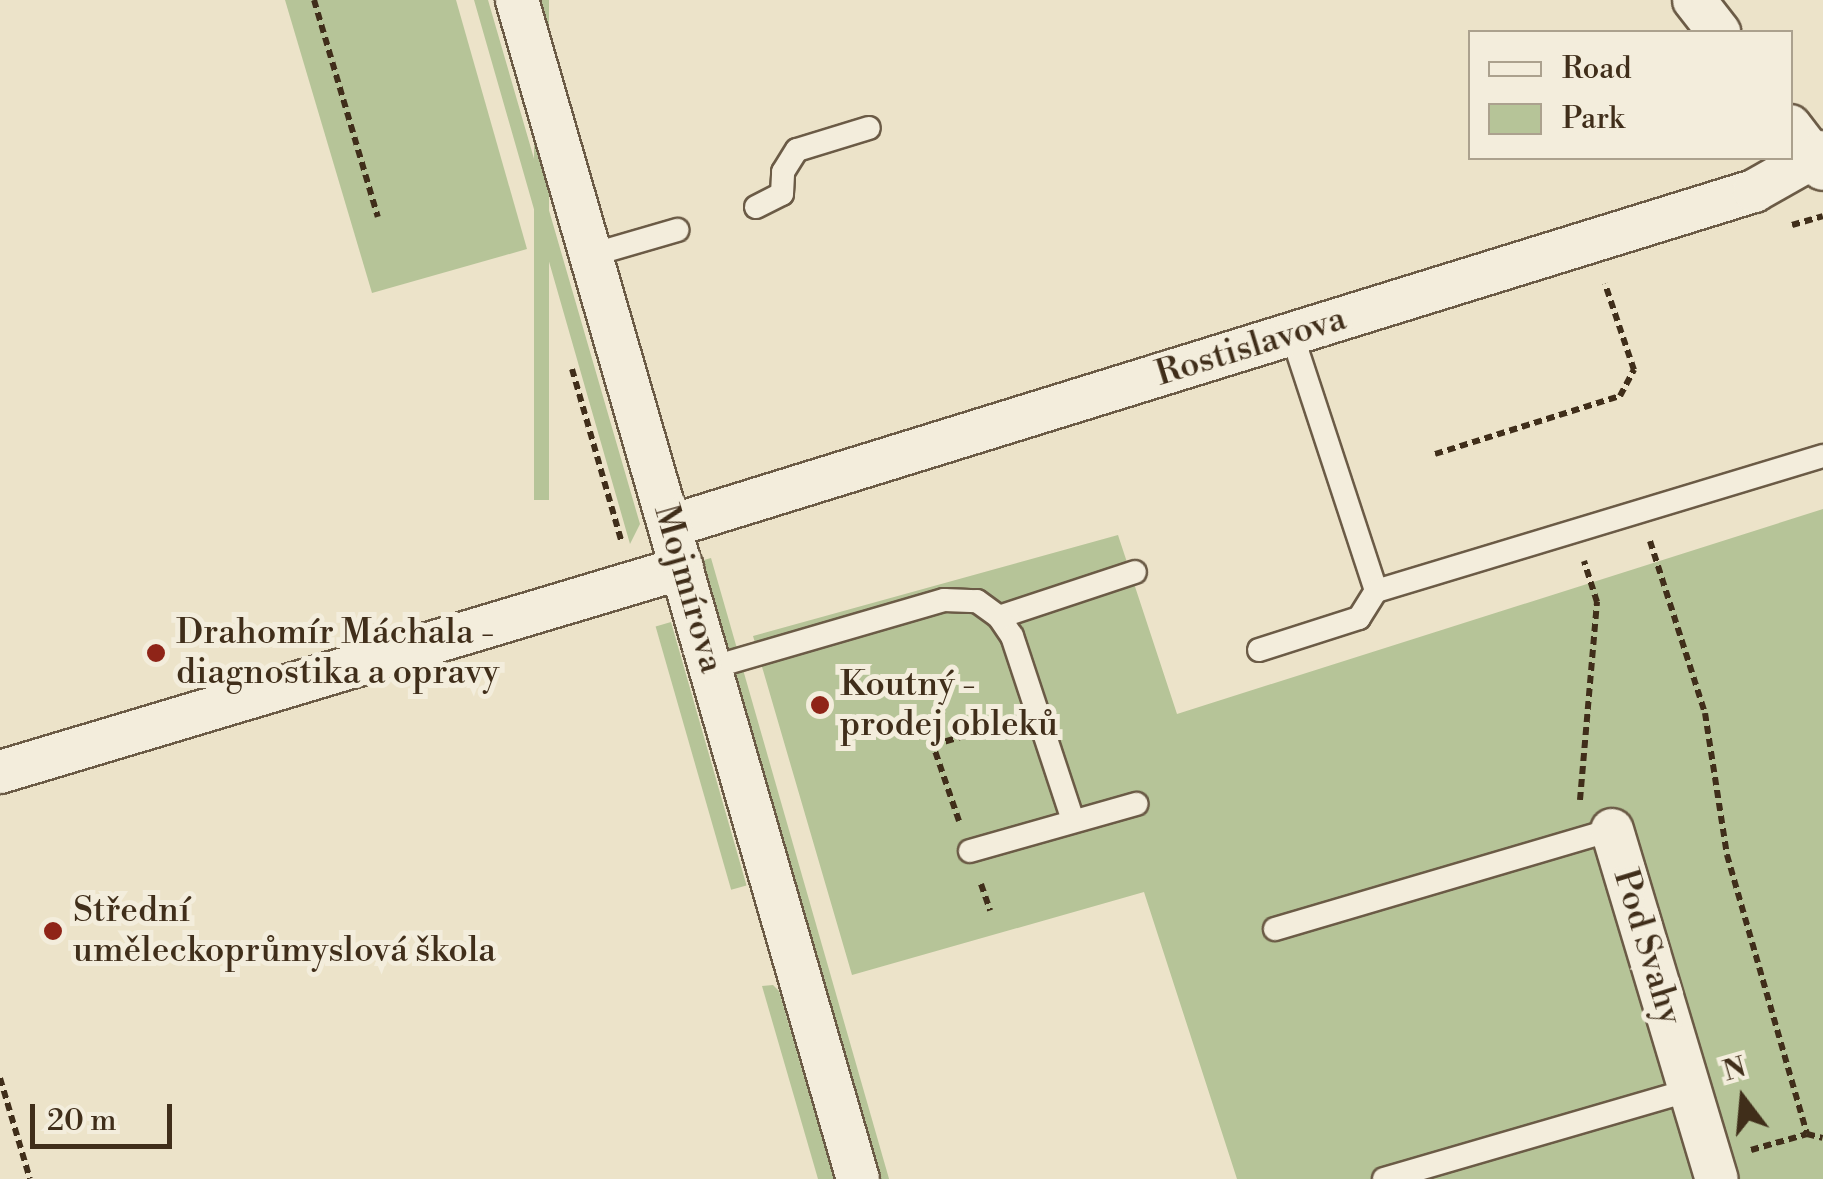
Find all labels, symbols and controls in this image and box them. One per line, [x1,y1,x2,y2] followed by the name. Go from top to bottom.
[1468,30,1793,160] legend
[1562,50,1632,88] text: Road
[1562,100,1624,138] text: Park
[1151,298,1351,396] street label: Rostislavova
[644,500,732,678] street label: Mojmírova
[176,612,499,694] place label: Drahomír Máchala - diagnostika a opravy
[145,642,167,664] marker: Drahomír Máchala - diagnostika a opravy
[840,664,1058,746] place label: Koutný - prodej obleků
[809,694,831,716] marker: Koutný - prodej obleků
[1603,864,1691,1030] street label: Pod Svahy
[73,890,496,972] place label: Střední uměleckoprůmyslová škola
[42,920,64,942] marker: Střední uměleckoprůmyslová škola
[1693,1049,1793,1149] north arrow
[1719,1050,1750,1090] text: N
[35,1084,178,1146] scale bar
[47,1102,116,1140] text: 20 m

